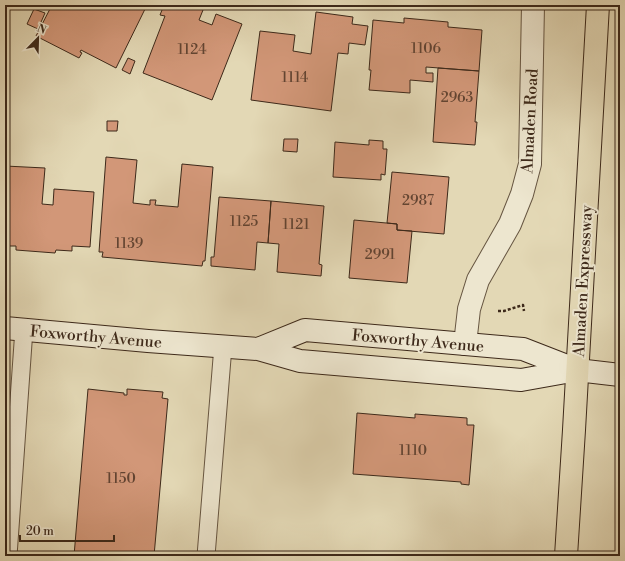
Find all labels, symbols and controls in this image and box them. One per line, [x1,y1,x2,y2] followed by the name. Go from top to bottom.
[18,18,58,58] north arrow
[35,22,49,38] text: N
[411,40,441,58] house number: 1106
[177,41,207,59] house number: 1124
[517,68,543,175] street label: Almaden Road
[282,69,308,87] house number: 1114
[441,89,474,107] house number: 2963
[402,192,434,210] house number: 2987
[569,204,597,359] street label: Almaden Expressway
[230,213,259,231] house number: 1125
[283,216,309,234] house number: 1121
[115,235,143,253] house number: 1139
[365,246,395,264] house number: 2991
[29,321,163,353] street label: Foxworthy Avenue
[351,325,485,357] street label: Foxworthy Avenue
[399,442,427,460] house number: 1110
[106,470,136,488] house number: 1150
[20,517,114,543] scale bar
[26,524,54,539] text: 20 m

